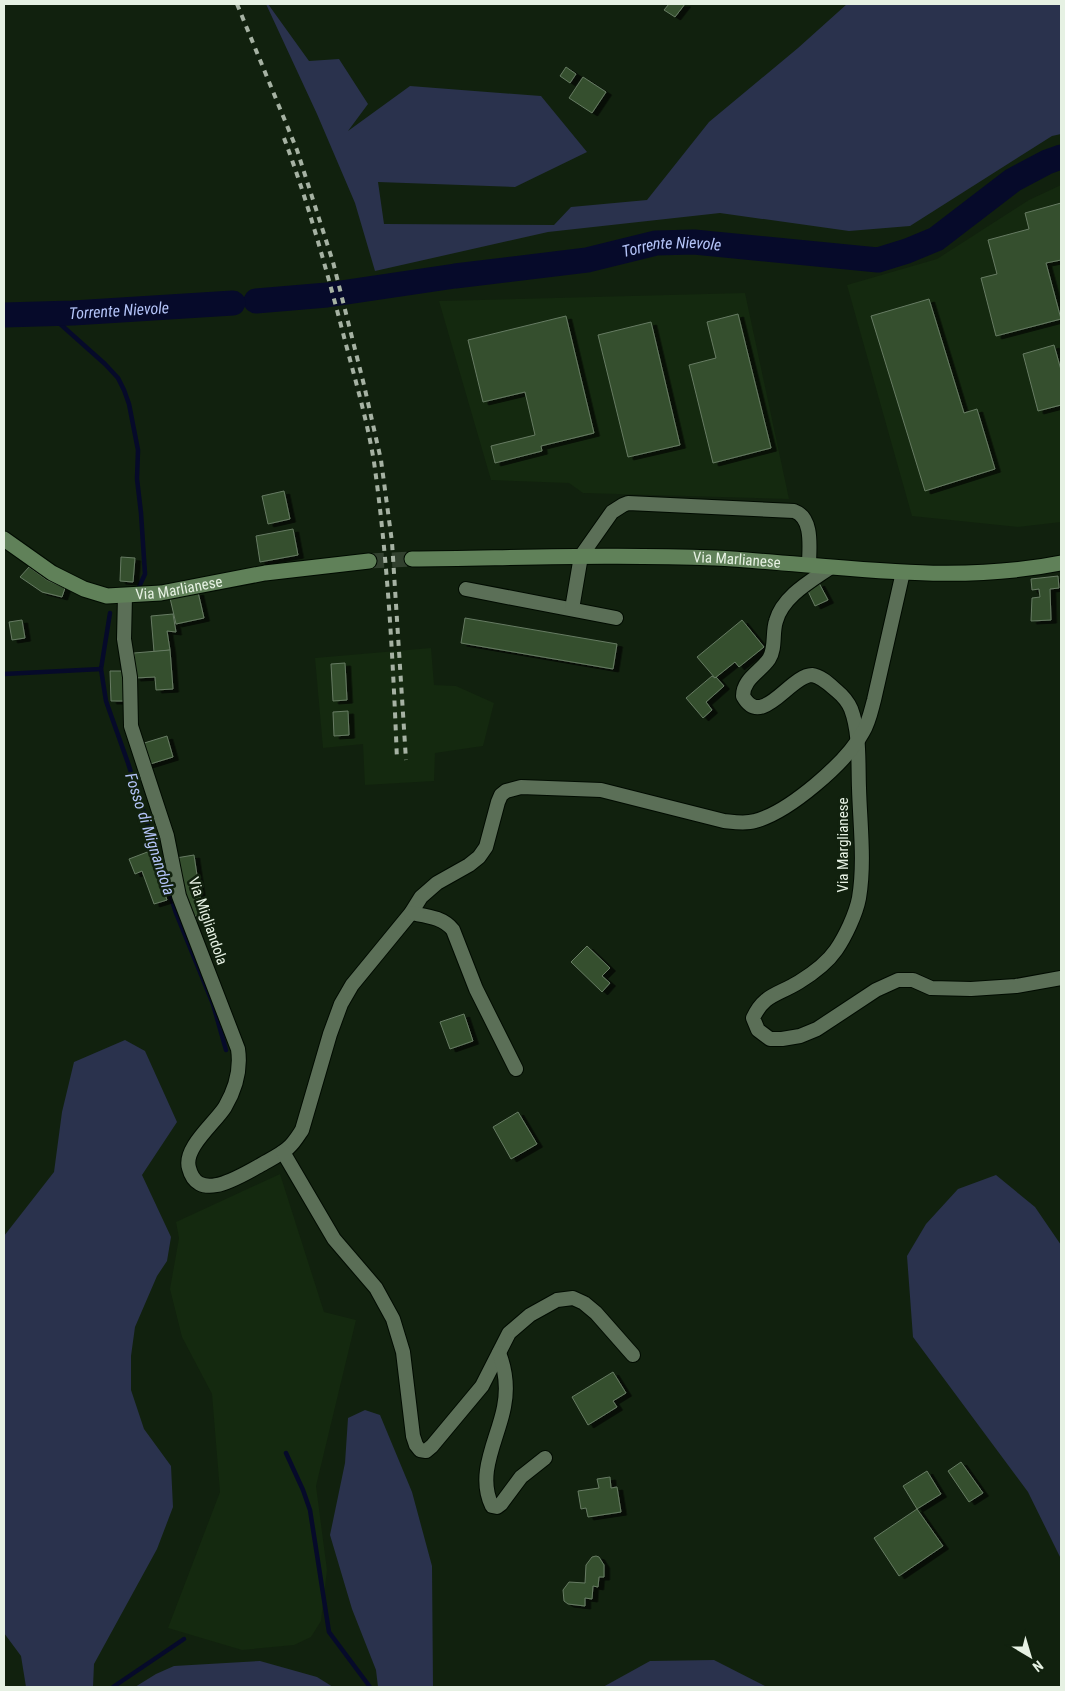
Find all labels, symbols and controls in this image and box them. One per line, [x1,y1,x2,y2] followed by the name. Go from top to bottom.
[620,232,722,261] water label: Torrente Nievole
[69,298,170,323] water label: Torrente Nievole
[693,548,781,572] street label: Via Marlianese
[135,572,224,603] street label: Via Marlianese
[121,770,179,898] water label: Fosso di Mignandola
[834,797,852,893] street label: Via Marglianese
[185,875,231,967] street label: Via Migliandola
[1005,1631,1055,1681] north arrow
[1030,1657,1046,1675] text: N

